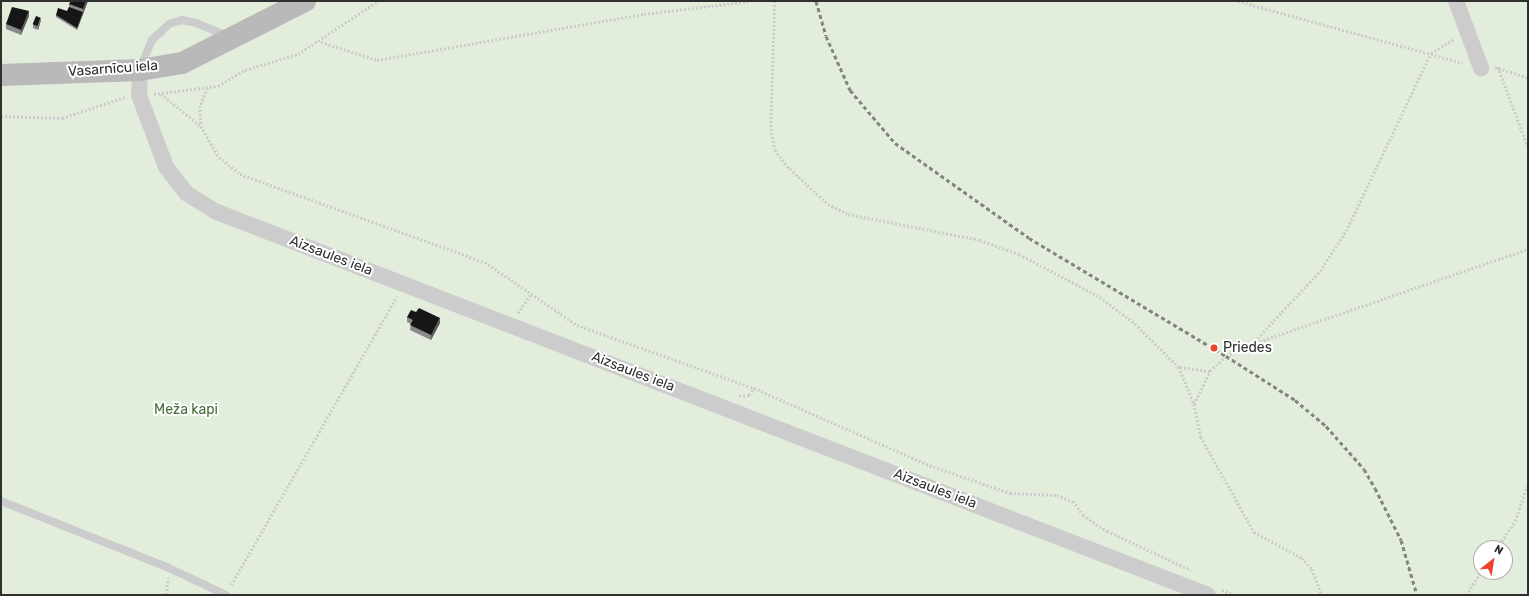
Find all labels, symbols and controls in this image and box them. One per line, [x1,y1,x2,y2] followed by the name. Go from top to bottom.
[67,57,159,81] street label: Vasarnīcu iela
[287,233,375,279] street label: Aizsaules iela
[1223,340,1272,356] place label: Priedes
[1208,342,1220,354] marker: Priedes
[589,349,677,395] street label: Aizsaules iela
[154,402,218,418] park label: Meža kapi
[891,466,979,512] street label: Aizsaules iela
[1473,540,1513,580] north arrow
[1492,542,1505,558] text: N

